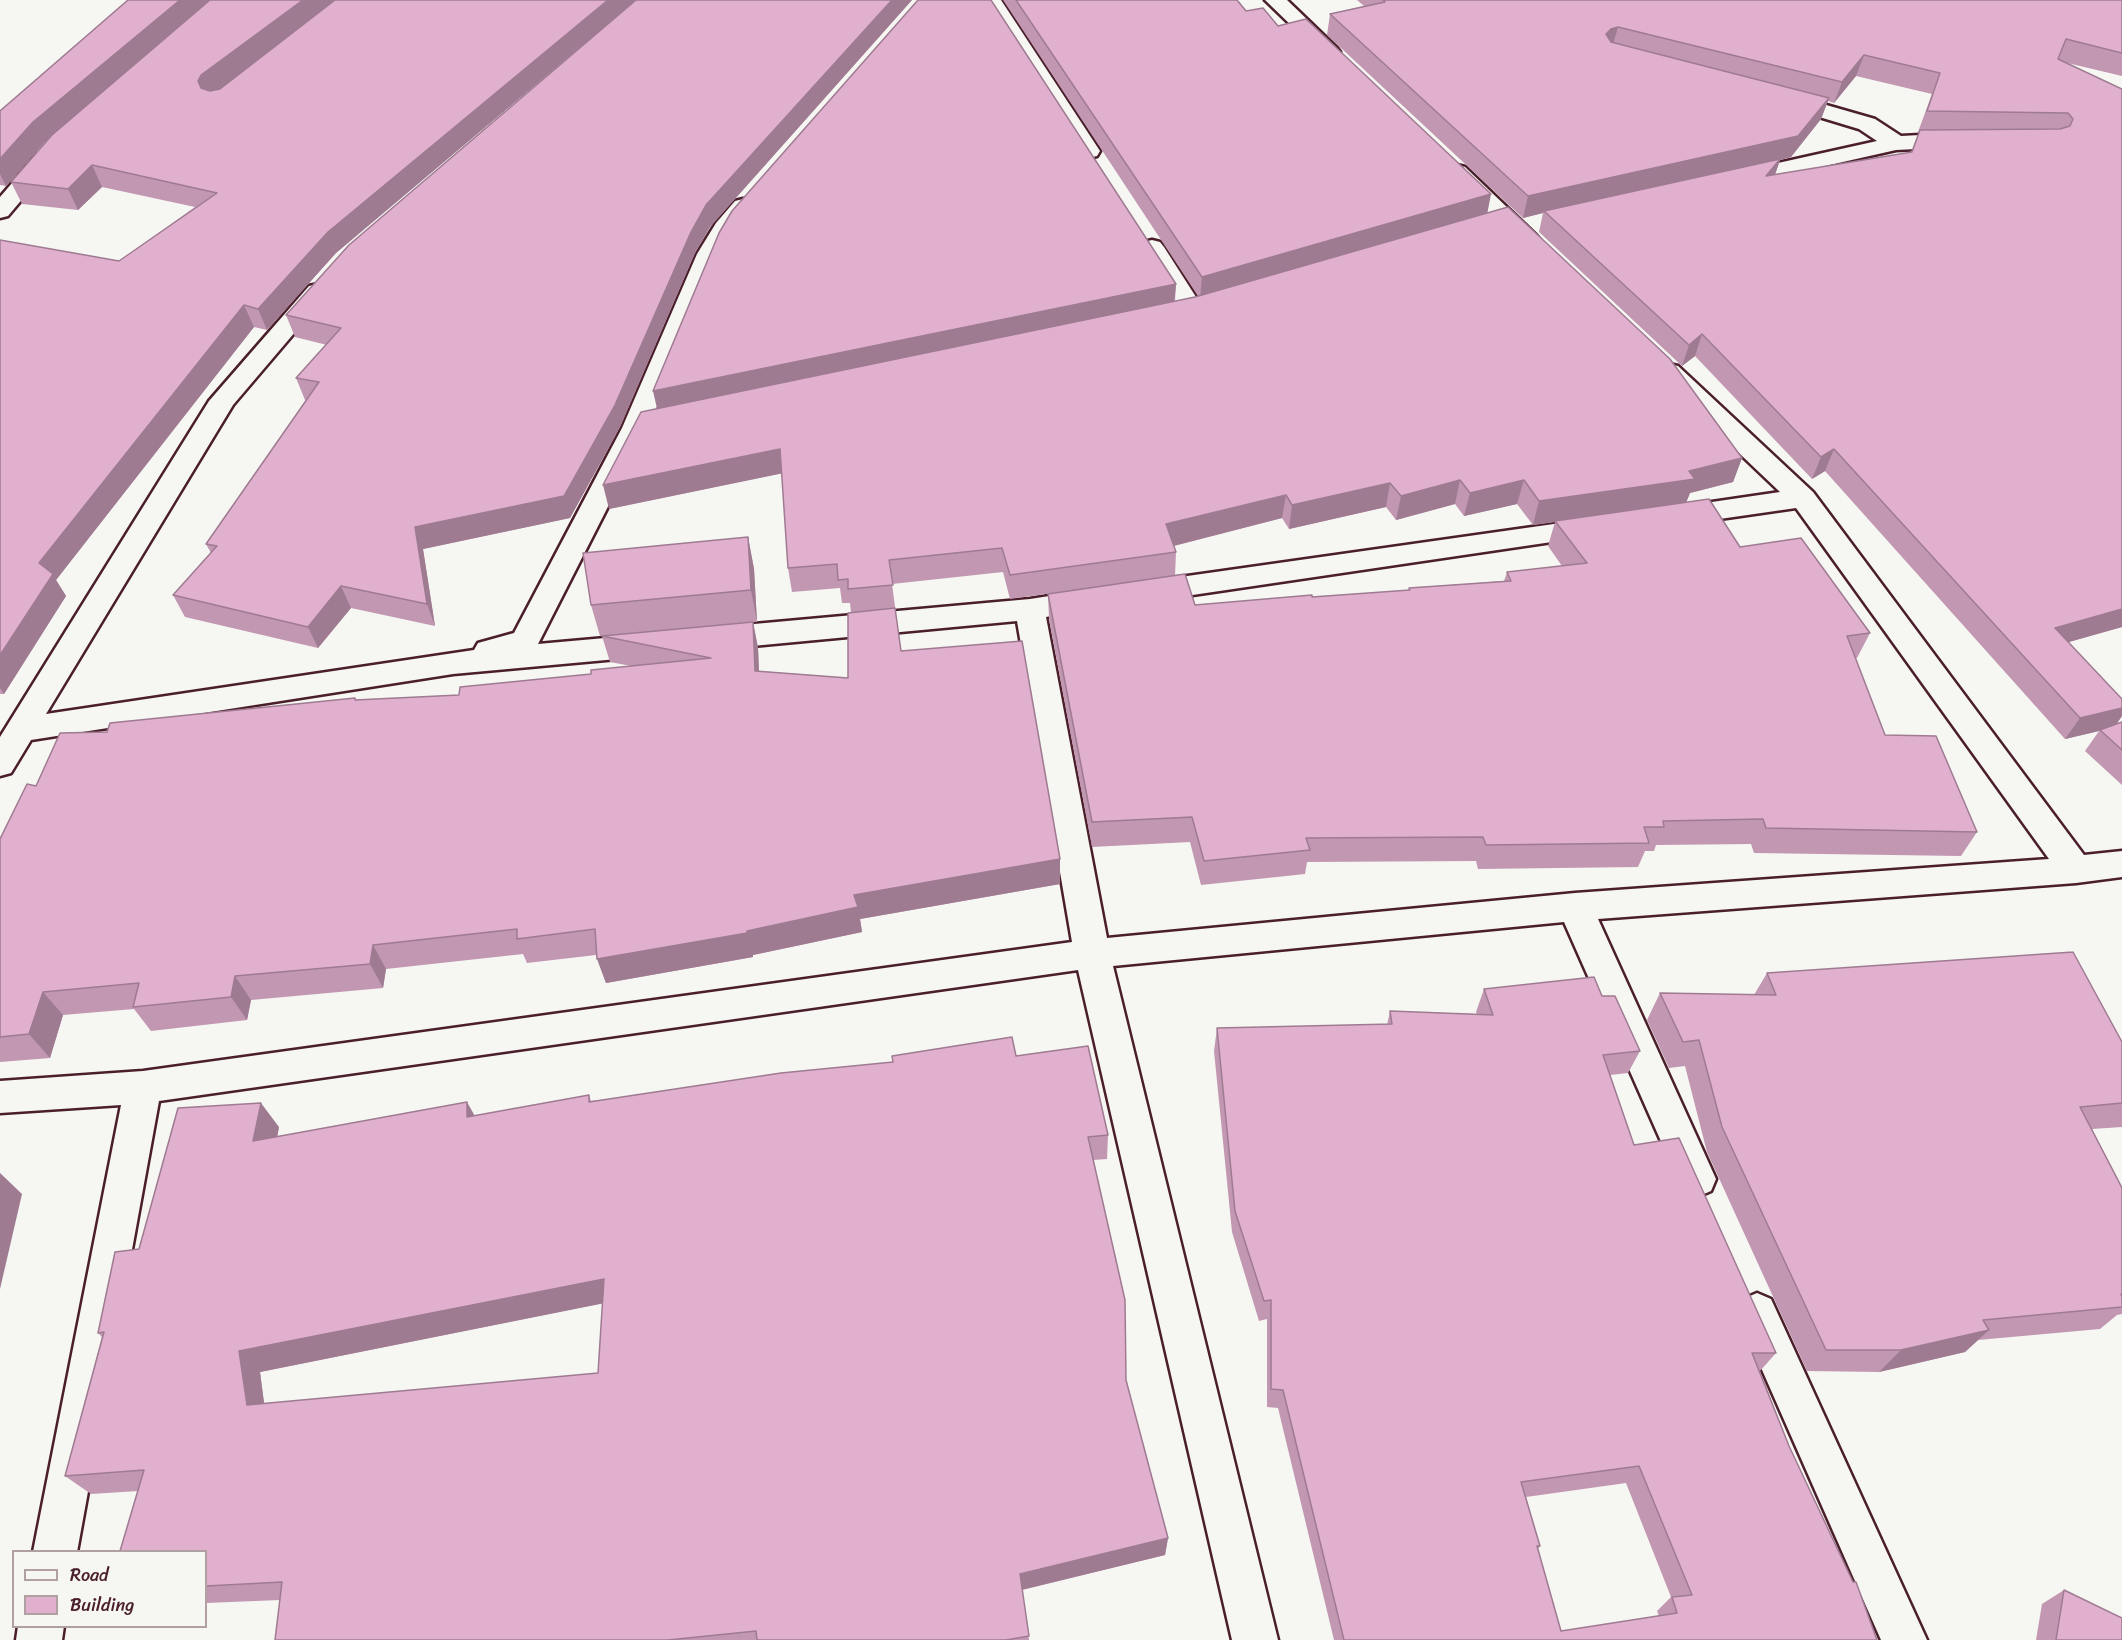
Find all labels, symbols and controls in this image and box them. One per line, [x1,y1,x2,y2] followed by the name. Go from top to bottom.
[12,1550,207,1628] legend
[70,1559,109,1591] text: Road
[70,1589,134,1621] text: Building

